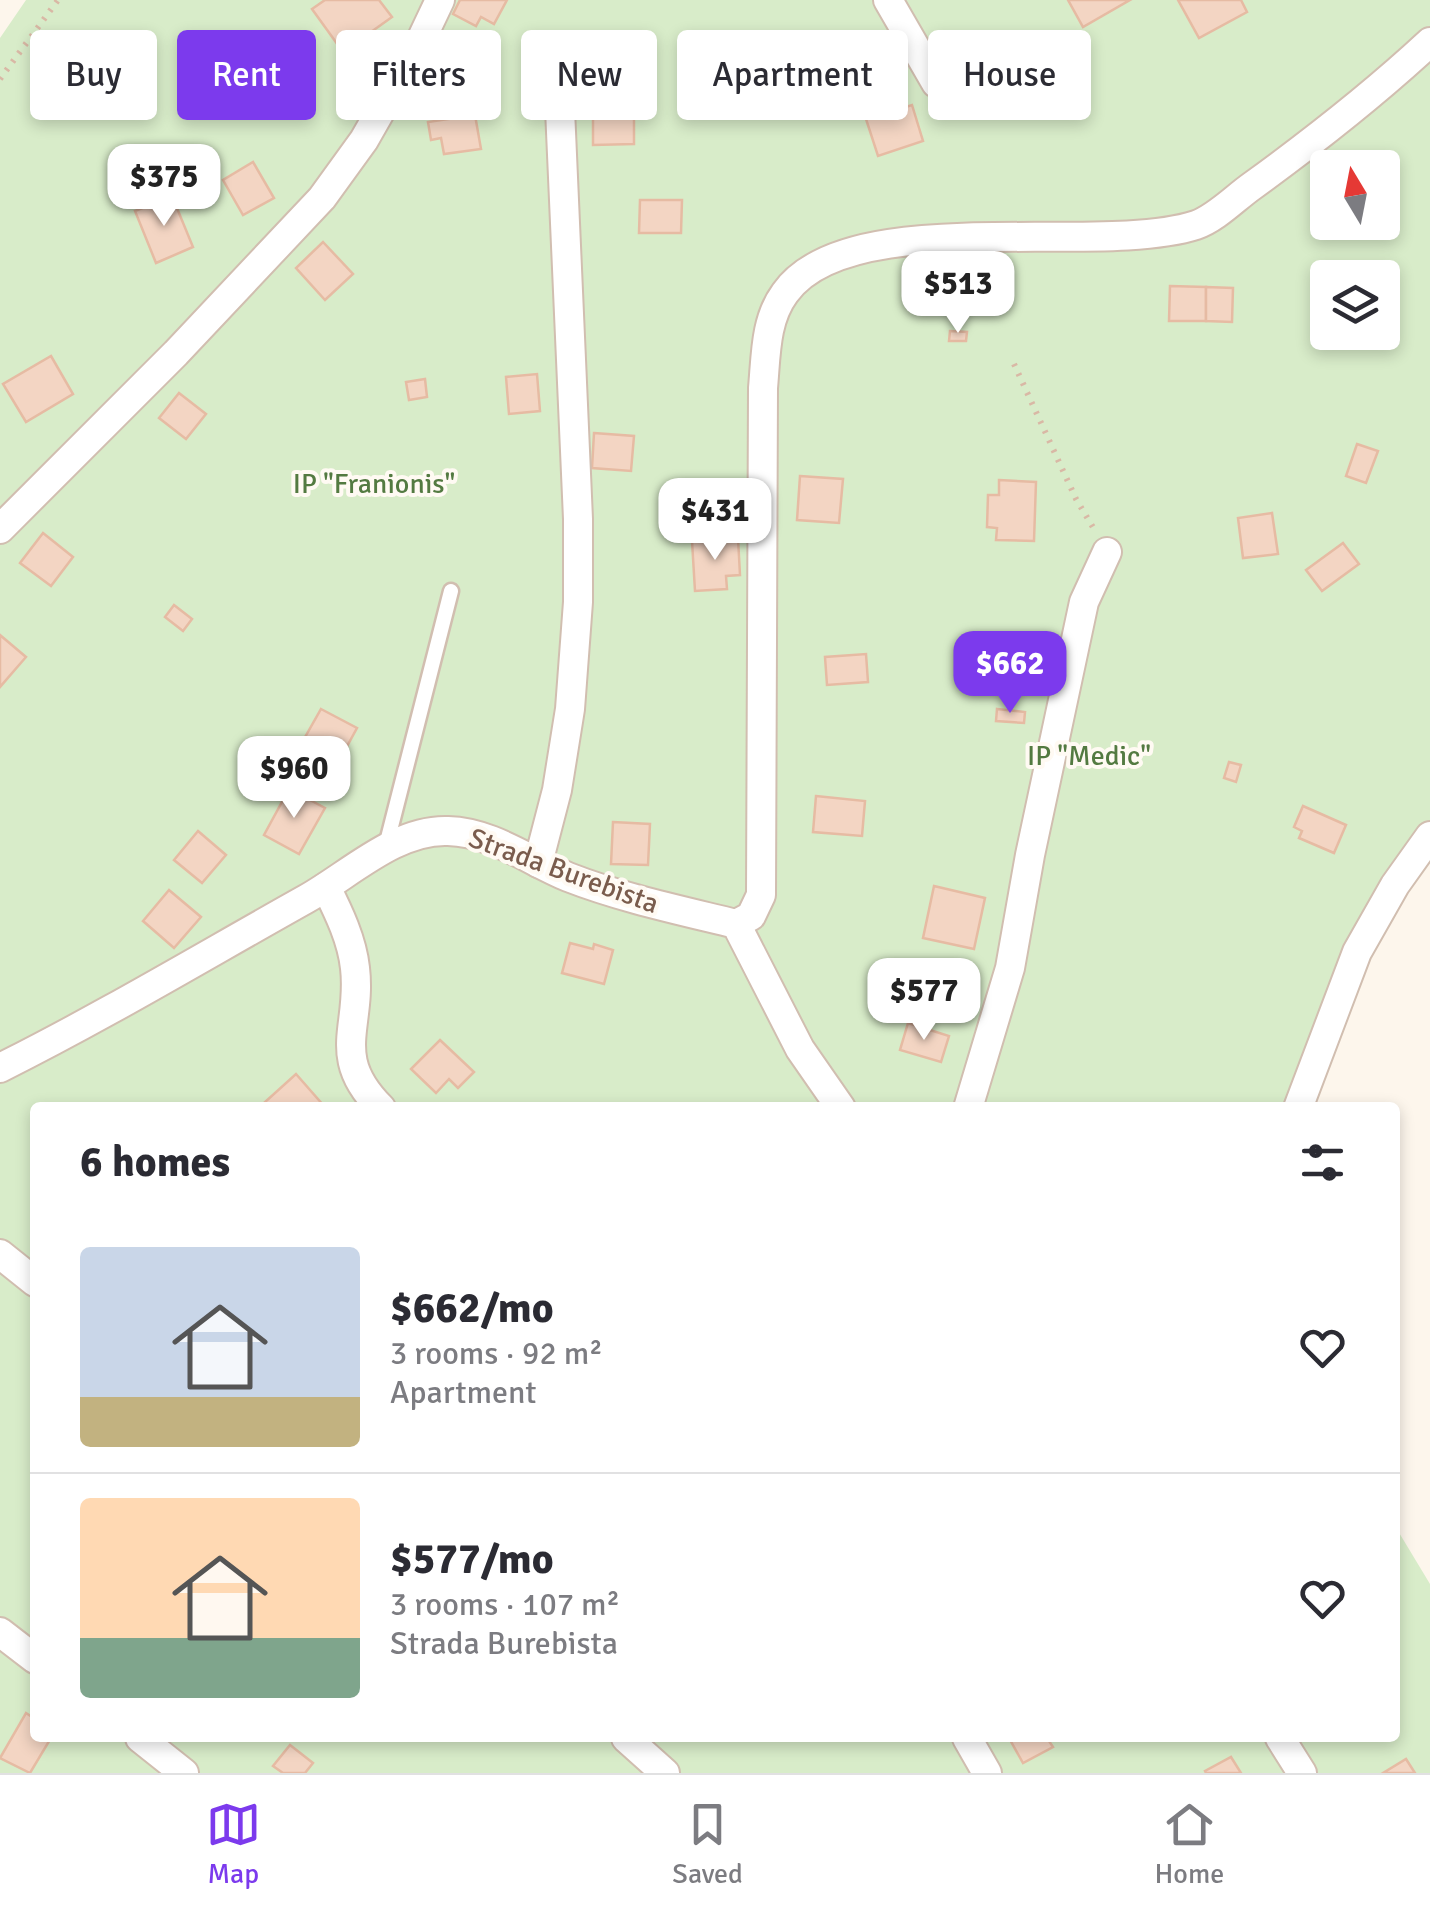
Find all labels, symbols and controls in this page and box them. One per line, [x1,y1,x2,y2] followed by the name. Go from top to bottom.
[30,30,157,120] chip: Buy
[177,30,316,120] chip: Rent
[336,30,501,120] chip: Filters
[521,30,657,120] chip: New
[677,30,908,120] chip: Apartment
[928,30,1091,120] chip: House
[105,144,223,229] pin: $375
[1310,150,1400,240] north arrow
[1310,150,1400,350] map controls
[129,157,199,196] text: $375
[899,251,1017,336] pin: $513
[1310,260,1400,350] button: layers
[923,264,993,303] text: $513
[293,467,455,501] park label: IP "Franionis"
[656,478,774,563] pin: $431
[680,491,750,530] text: $431
[951,631,1069,716] pin: $662
[975,644,1045,683] text: $662
[235,736,353,821] pin: $960
[1027,739,1151,773] park label: IP "Medic"
[259,749,329,788] text: $960
[464,821,663,921] street label: Strada Burebista
[865,958,983,1043] pin: $577
[889,971,959,1010] text: $577
[1295,1135,1350,1190] icon: filters
[80,1137,230,1188] text: 6 homes
[390,1283,554,1334] text: $662/mo
[160,1287,280,1407] icon: home
[1295,1320,1350,1375] icon: heart
[390,1334,603,1373] text: 3 rooms · 92 m²
[390,1373,537,1412] text: Apartment
[390,1534,554,1585] text: $577/mo
[160,1538,280,1658] icon: home
[1295,1571,1350,1626] icon: heart
[390,1585,620,1624] text: 3 rooms · 107 m²
[390,1624,618,1663] text: Strada Burebista
[206,1797,261,1891] tab: Map
[672,1797,743,1891] tab: Saved
[1154,1797,1224,1891] tab: Home

